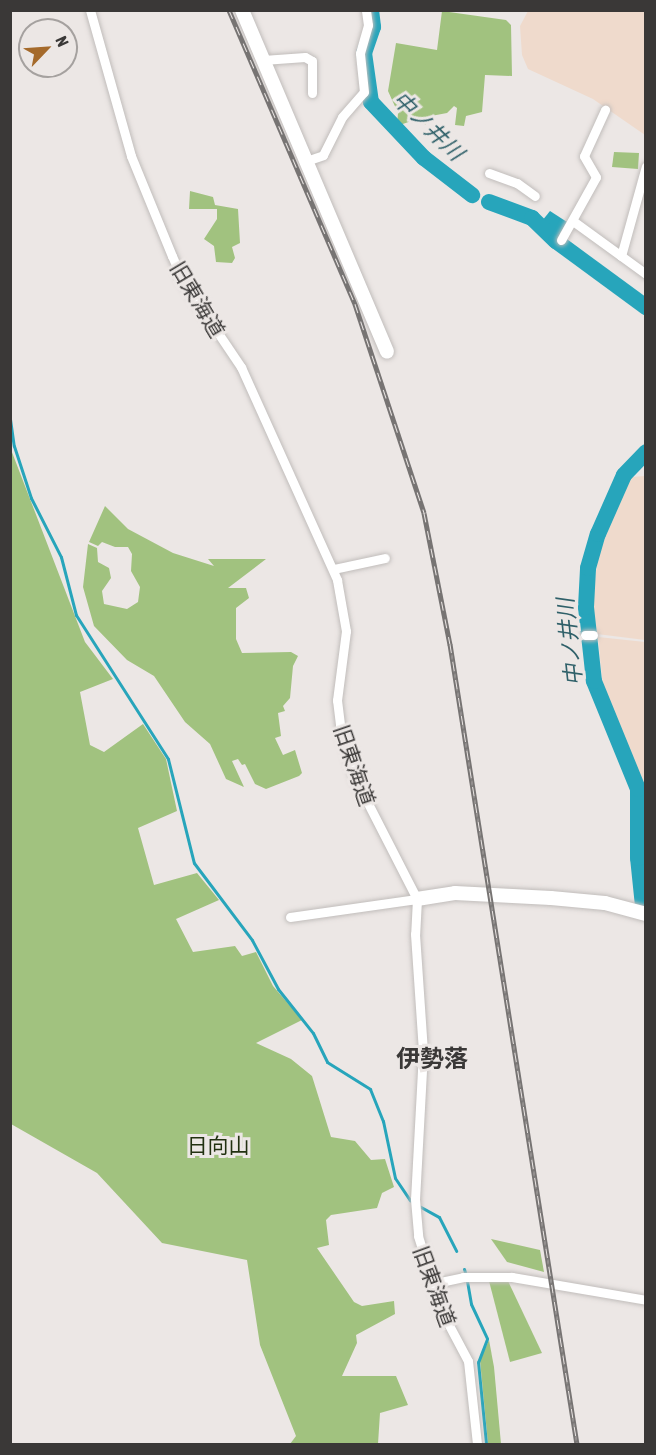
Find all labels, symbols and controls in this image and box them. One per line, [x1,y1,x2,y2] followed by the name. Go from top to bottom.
[18,18,78,78] north arrow
[52,33,73,49] text: N
[387,86,469,166] water label: 中ノ井川
[166,257,230,341] street label: 旧東海道
[552,597,588,687] water label: 中ノ井川
[329,721,381,809] street label: 旧東海道
[396,1045,468,1073] district label: 伊勢落
[187,1132,249,1158] park label: 日向山
[409,1242,461,1330] street label: 旧東海道

